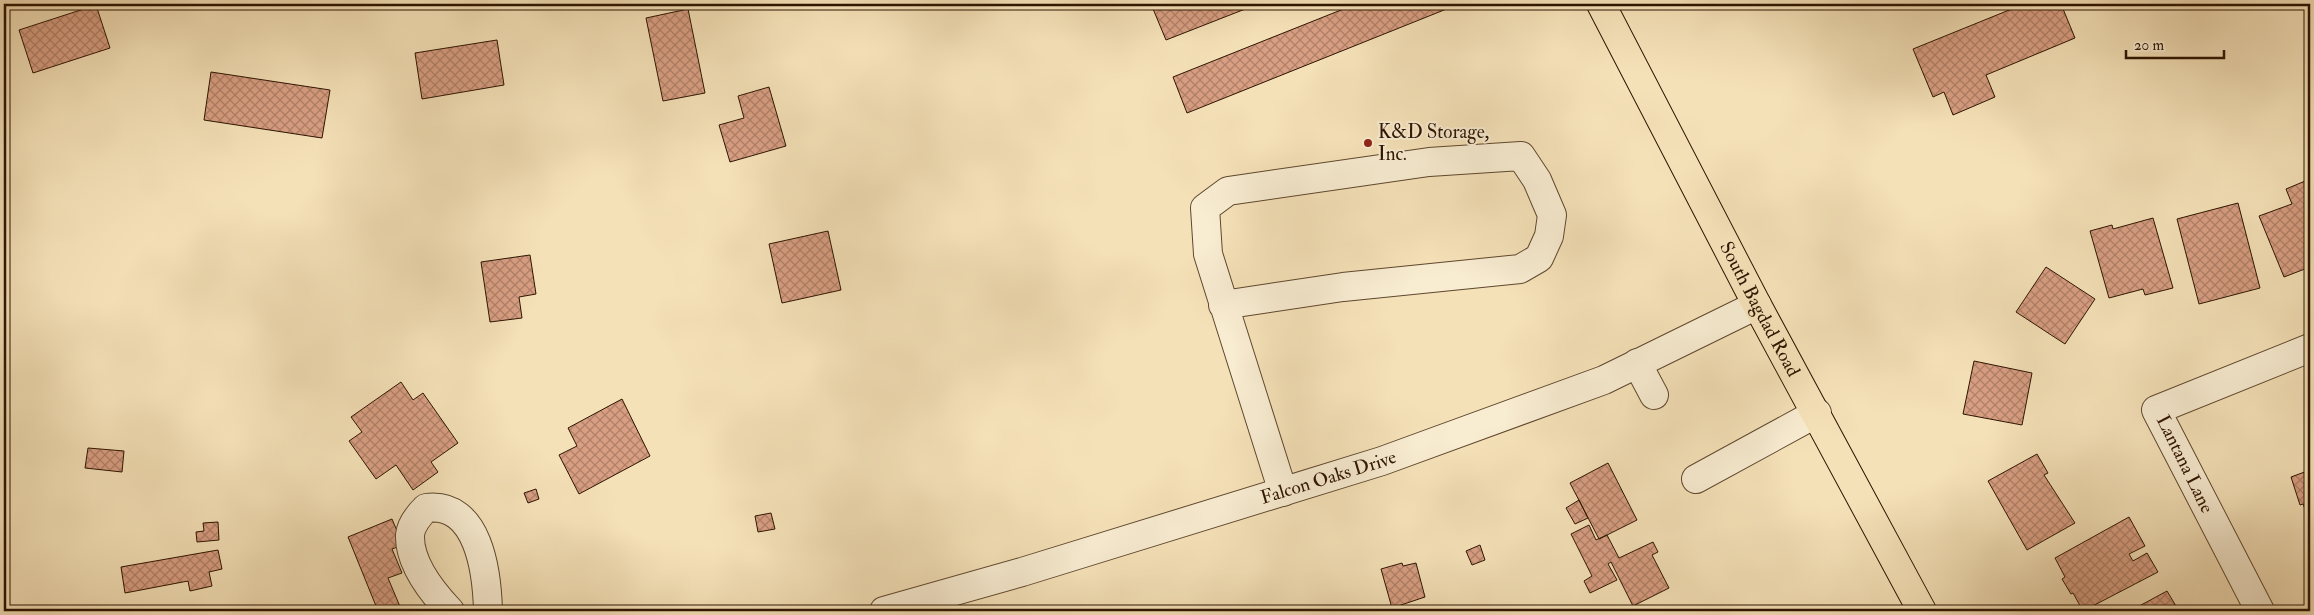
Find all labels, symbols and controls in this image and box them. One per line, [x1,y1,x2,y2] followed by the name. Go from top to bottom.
[2126,28,2224,60] scale bar
[2134,36,2164,55] text: 20 m
[1378,120,1489,166] place label: K&D Storage, Inc.
[1362,137,1374,149] marker: K&D Storage, Inc.
[1714,238,1806,381] street label: South Bagdad Road
[2151,411,2219,517] street label: Lantana Lane
[1258,445,1400,510] street label: Falcon Oaks Drive

